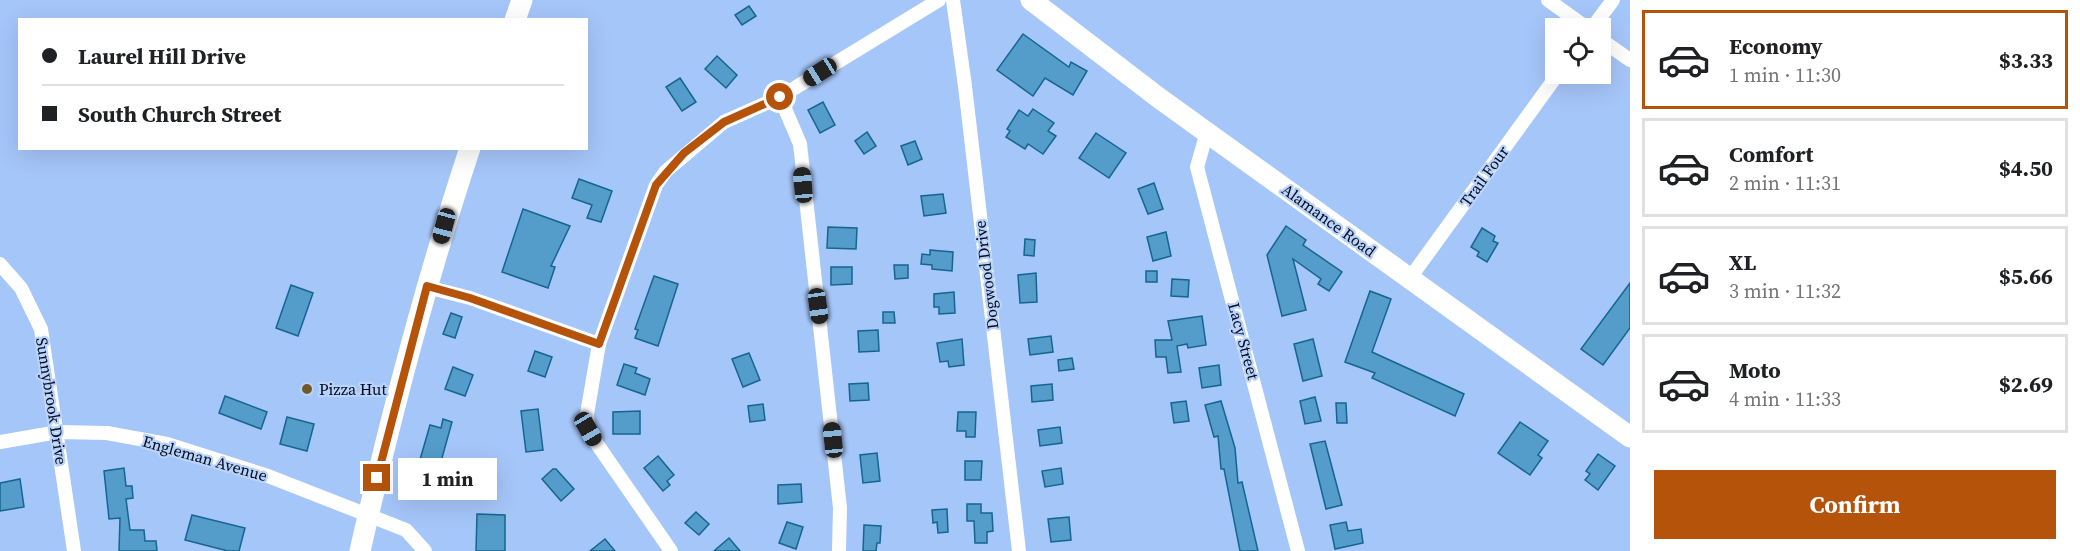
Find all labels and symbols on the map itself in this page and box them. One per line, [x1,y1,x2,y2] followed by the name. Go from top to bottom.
[800,55,840,89] car
[766,83,793,110] route start
[1454,141,1514,211] street label: Trail Four
[792,166,814,204] car
[1277,178,1381,262] street label: Alamance Road
[431,206,457,246] car
[968,219,1004,331] street label: Dogwood Drive
[807,287,829,325] car
[1223,300,1265,383] street label: Lacy Street
[31,336,73,466] street label: Sunnybrook Drive
[319,378,387,400] place label: Pizza Hut
[300,382,314,396] marker: Pizza Hut
[571,409,605,449] car
[822,421,844,459] car
[140,430,270,486] street label: Engleman Avenue
[398,457,497,499] callout: 1 min
[363,464,390,491] route end

